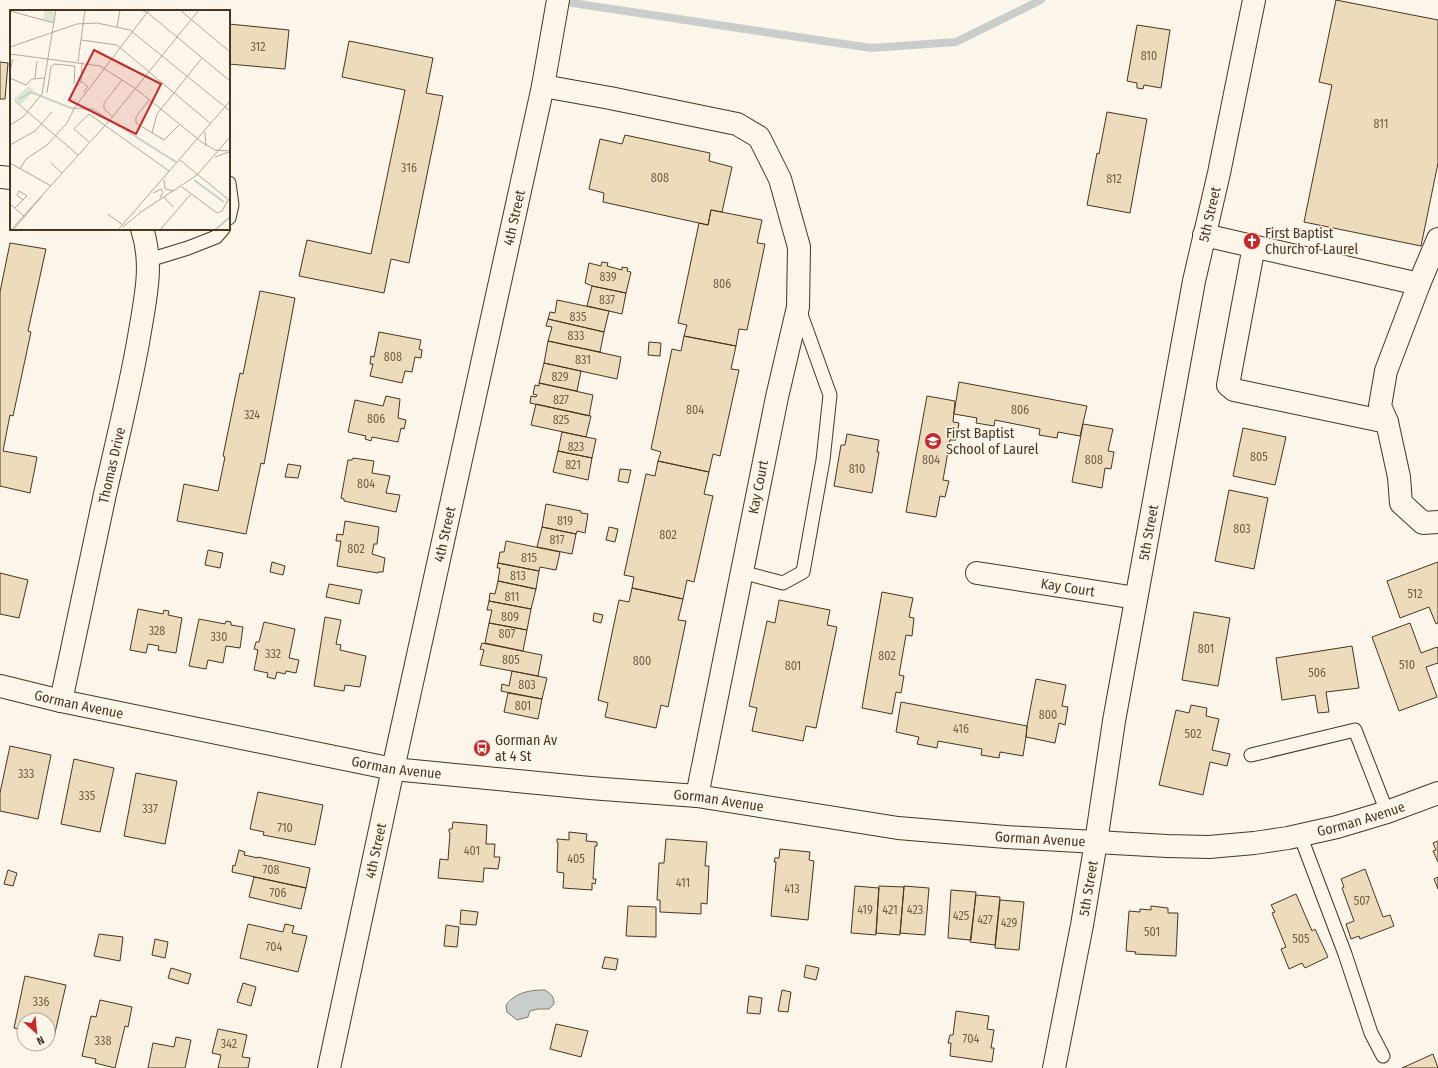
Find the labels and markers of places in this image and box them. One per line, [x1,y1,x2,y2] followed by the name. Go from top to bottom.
[1265,225,1358,258] place label: First Baptist Church of Laurel
[1242,231,1262,251] church icon: First Baptist Church of Laurel
[946,425,1039,458] place label: First Baptist School of Laurel
[923,431,943,451] school or university icon: First Baptist School of Laurel
[495,732,558,765] place label: Gorman Av at 4 St
[472,738,492,758] bus stop icon: Gorman Av at 4 St

